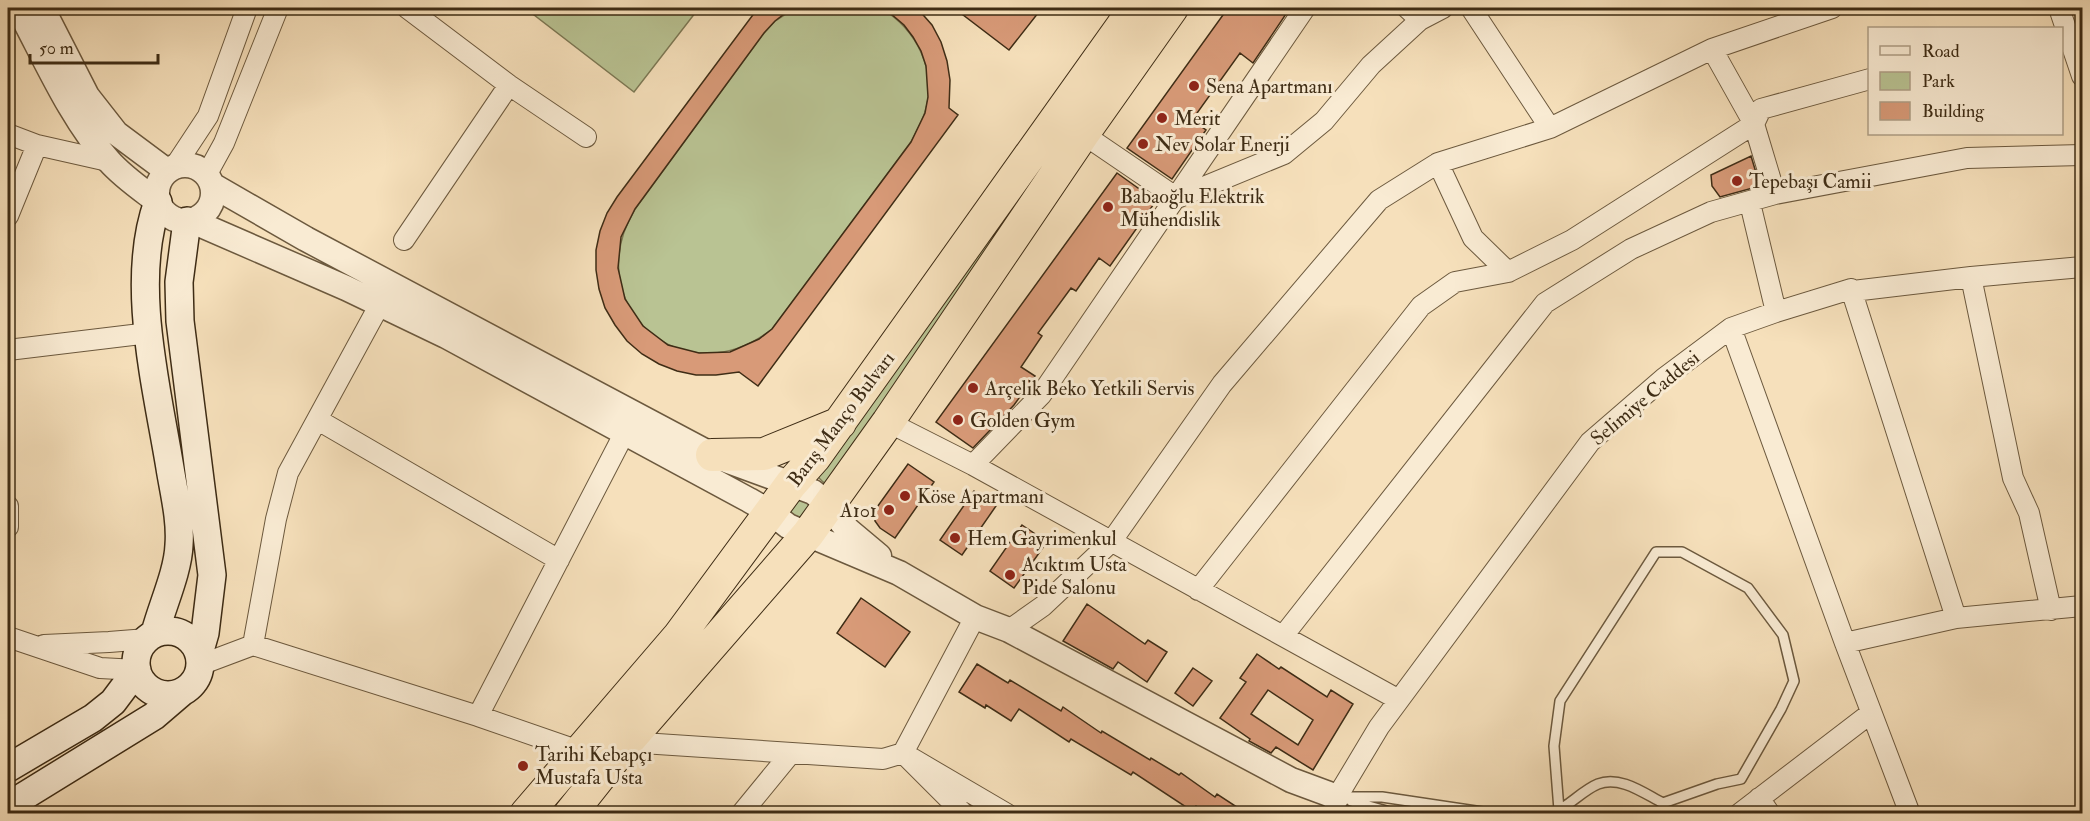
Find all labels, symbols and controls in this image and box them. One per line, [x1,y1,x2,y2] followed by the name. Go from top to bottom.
[30,27,158,65] scale bar
[1868,27,2063,135] legend
[39,37,74,60] text: 50 m
[1922,40,1960,63] text: Road
[1922,70,1955,93] text: Park
[1206,74,1333,100] place label: Sena Apartmanı
[1187,79,1201,93] marker: Sena Apartmanı
[1922,100,1985,123] text: Building
[1174,106,1221,131] place label: Merit
[1155,111,1169,125] marker: Merit
[1155,132,1290,157] place label: Nev Solar Enerji
[1136,137,1150,151] marker: Nev Solar Enerji
[1749,169,1872,195] place label: Tepebaşı Camii
[1730,174,1744,188] marker: Tepebaşı Camii
[1120,184,1265,232] place label: Babaoğlu Elektrik Mühendislik
[1101,200,1115,214] marker: Babaoğlu Elektrik Mühendislik
[1585,345,1705,451] street label: Selimiye Caddesi
[782,346,900,492] street label: Barış Manço Bulvarı
[984,376,1195,401] place label: Arçelik Beko Yetkili Servis
[966,381,980,395] marker: Arçelik Beko Yetkili Servis
[970,408,1076,433] place label: Golden Gym
[951,413,965,427] marker: Golden Gym
[917,484,1044,510] place label: Köse Apartmanı
[898,489,912,503] marker: Köse Apartmanı
[839,498,877,523] place label: A101
[882,503,896,517] marker: A101
[967,526,1117,551] place label: Hem Gayrimenkul
[948,531,962,545] marker: Hem Gayrimenkul
[1021,552,1128,600] place label: Acıktım Usta Pide Salonu
[1003,568,1017,582] marker: Acıktım Usta Pide Salonu
[535,742,652,790] place label: Tarihi Kebapçı Mustafa Usta
[516,759,530,773] marker: Tarihi Kebapçı Mustafa Usta

